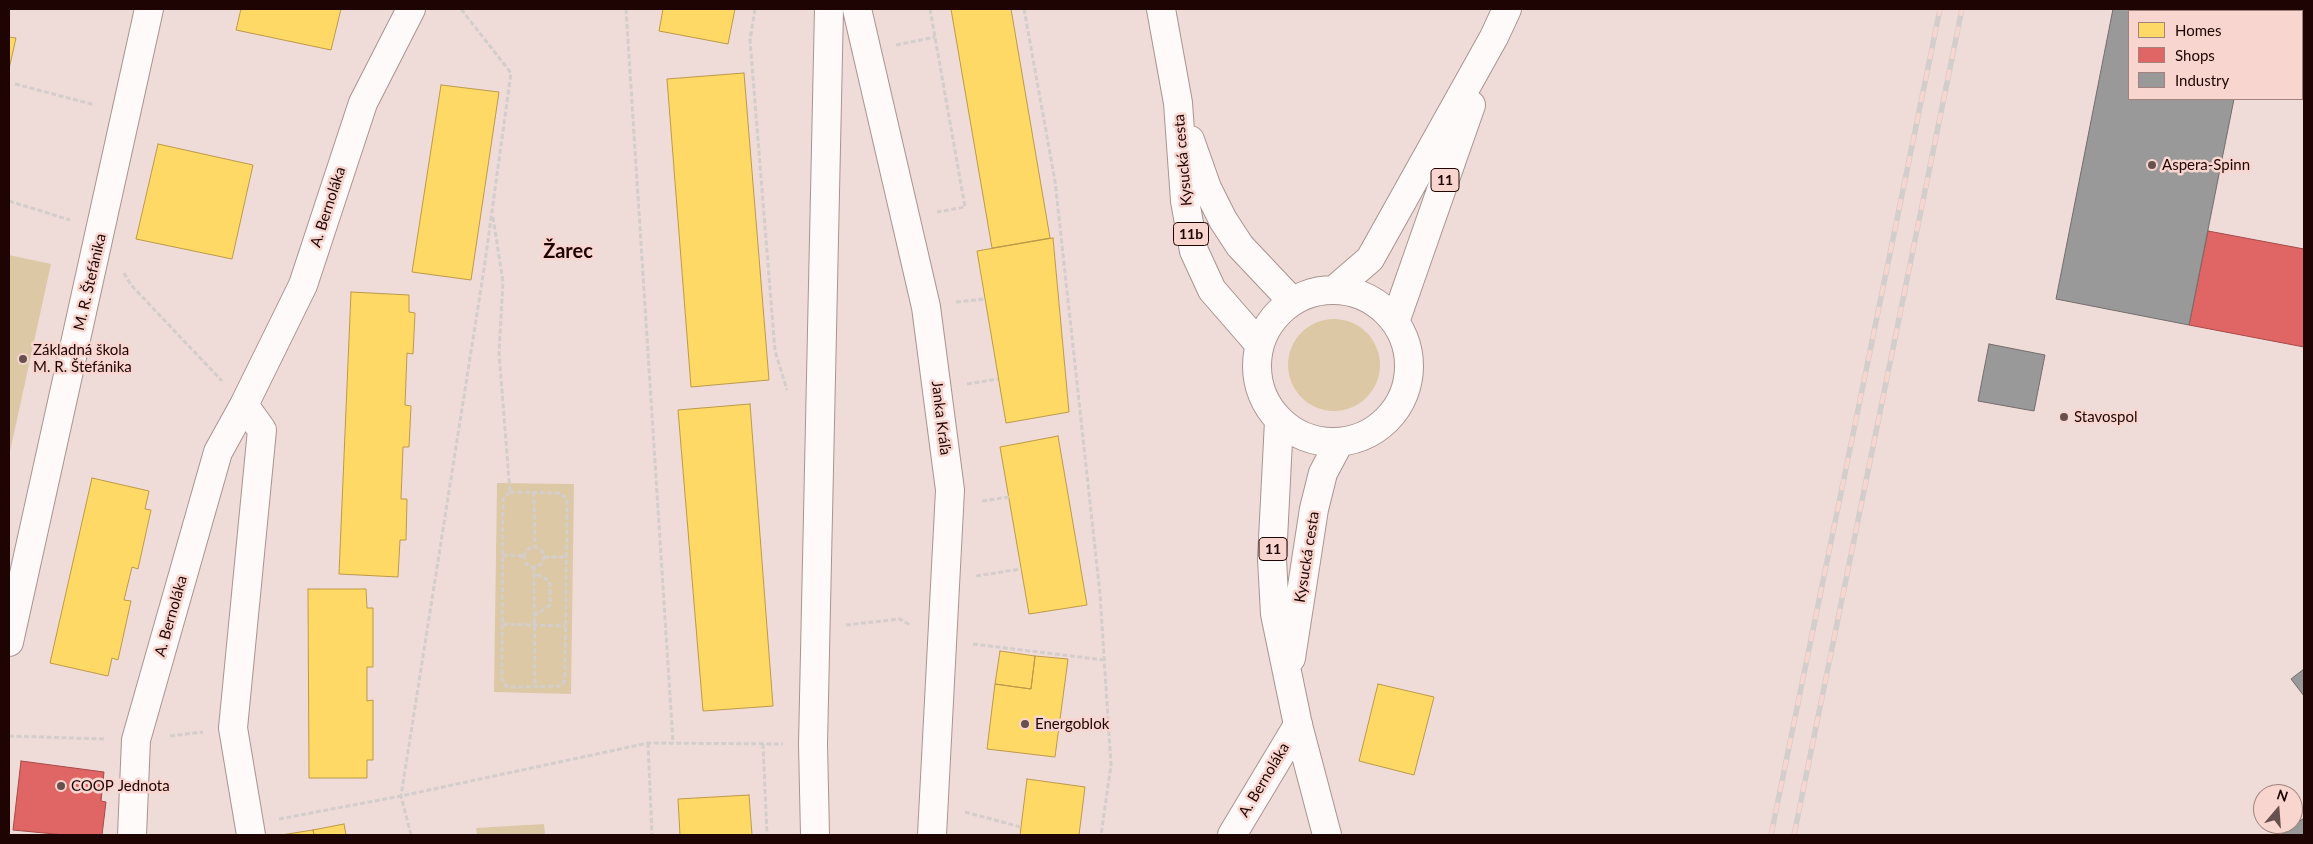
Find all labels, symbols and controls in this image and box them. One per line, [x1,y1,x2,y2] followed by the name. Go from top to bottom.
[2128,10,2303,100] legend
[2175,21,2221,39] text: Homes
[2175,46,2215,64] text: Shops
[2175,71,2229,89] text: Industry
[1170,113,1196,207] street label: Kysucká cesta
[2162,156,2250,174] place label: Aspera-Spinn
[2146,159,2158,171] marker: Aspera-Spinn
[307,165,349,249] street label: A. Bernoláka
[1431,168,1459,192] road number: 11
[1174,222,1208,245] road number: 11b
[70,232,110,332] street label: M. R. Štefánika
[543,240,593,264] district label: Žarec
[33,341,132,376] place label: Základná škola M. R. Štefánika
[17,353,29,365] marker: Základná škola M. R. Štefánika
[928,380,954,456] street label: Janka Kráľa
[2074,408,2137,426] place label: Stavospol
[2058,411,2070,423] marker: Stavospol
[1291,510,1323,604] street label: Kysucká cesta
[1259,538,1287,560] road number: 11
[151,573,191,659] street label: A. Bernoláka
[1035,715,1109,733] place label: Energoblok
[1019,718,1031,730] marker: Energoblok
[1235,740,1293,820] street label: A. Bernoláka
[71,777,170,795] place label: COOP Jednota
[55,780,67,792] marker: COOP Jednota
[2253,784,2303,834] north arrow
[2275,785,2290,805] text: N

